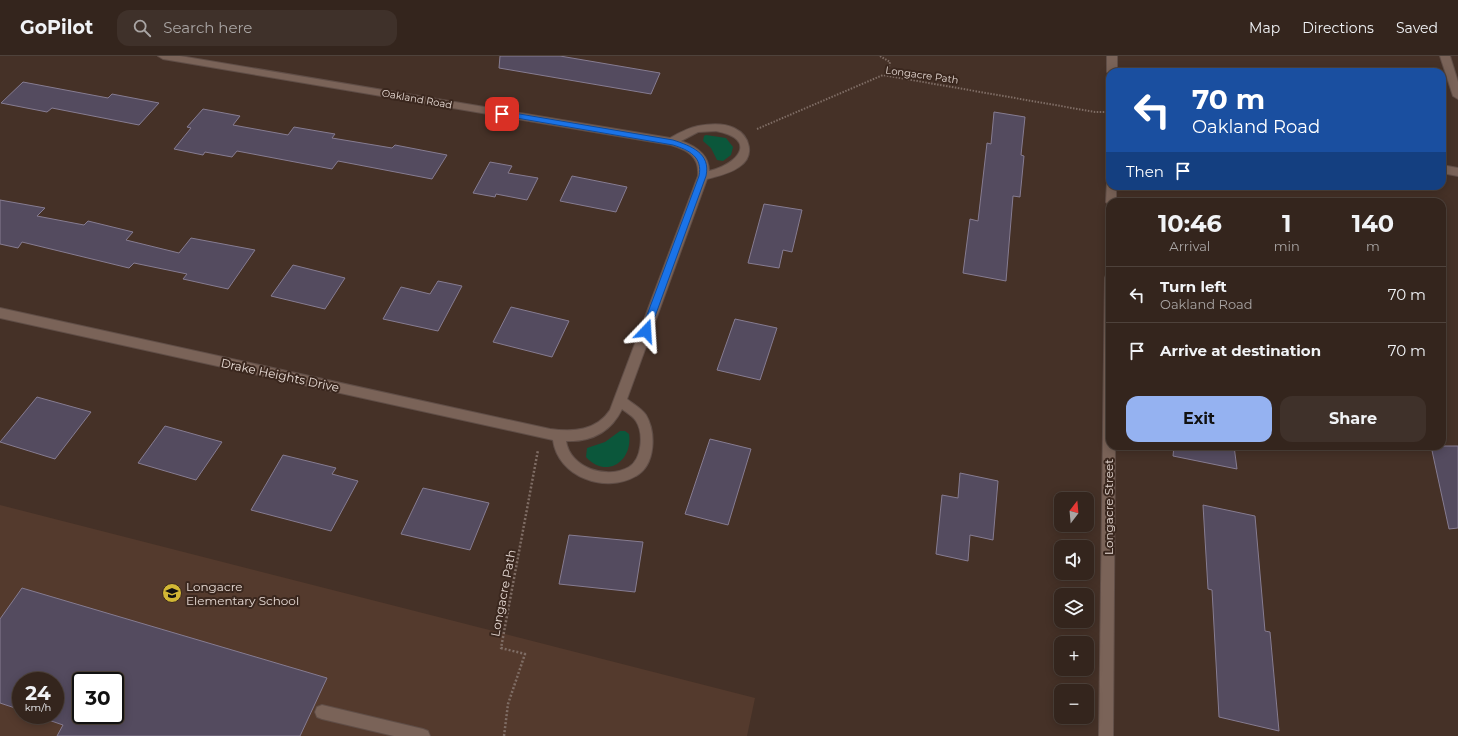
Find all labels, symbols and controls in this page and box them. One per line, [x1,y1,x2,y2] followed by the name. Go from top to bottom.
[117,10,397,46] search box
[20,16,93,39] text: GoPilot
[131,17,153,39] icon: search
[163,18,252,37] text: Search here
[1249,19,1280,37] text: Map
[1302,19,1374,37] text: Directions
[1396,19,1438,37] text: Saved
[885,63,959,87] street label: Longacre Path
[1192,82,1265,116] text: 70 m
[1126,84,1178,136] icon: left
[381,86,453,112] street label: Oakland Road
[485,97,519,131] pin
[491,103,513,125] icon: arrive
[1192,116,1320,138] text: Oakland Road
[1172,160,1194,182] icon: arrive
[1126,162,1164,181] text: Then
[1158,209,1222,238] text: 10:46
[1282,209,1291,238] text: 1
[1352,209,1394,238] text: 140
[1169,238,1210,254] text: Arrival
[1274,238,1300,254] text: min
[1366,238,1380,254] text: m
[1160,277,1227,296] text: Turn left
[1126,284,1148,306] icon: left
[1388,285,1426,304] text: 70 m
[1160,296,1253,312] text: Oakland Road
[625,310,667,352] position arrow
[1126,340,1148,362] icon: arrive
[1160,341,1321,360] text: Arrive at destination
[1388,341,1426,360] text: 70 m
[220,355,340,395] street label: Drake Heights Drive
[1126,396,1272,442] button: Exit
[1280,396,1426,442] button: Share
[1101,459,1116,555] street label: Longacre Street
[1054,492,1094,532] north arrow
[1054,492,1094,724] map controls
[1054,540,1094,580] button: sound
[487,548,519,638] street label: Longacre Path
[186,579,299,608] place label: Longacre Elementary School
[161,582,183,604] school or university icon: Longacre Elementary School
[1054,588,1094,628] button: layers
[1054,636,1094,676] button: +
[72,672,124,724] speed limit sign: 30
[25,681,51,705] text: 24
[1054,684,1094,724] button: −
[25,701,51,714] text: km/h

